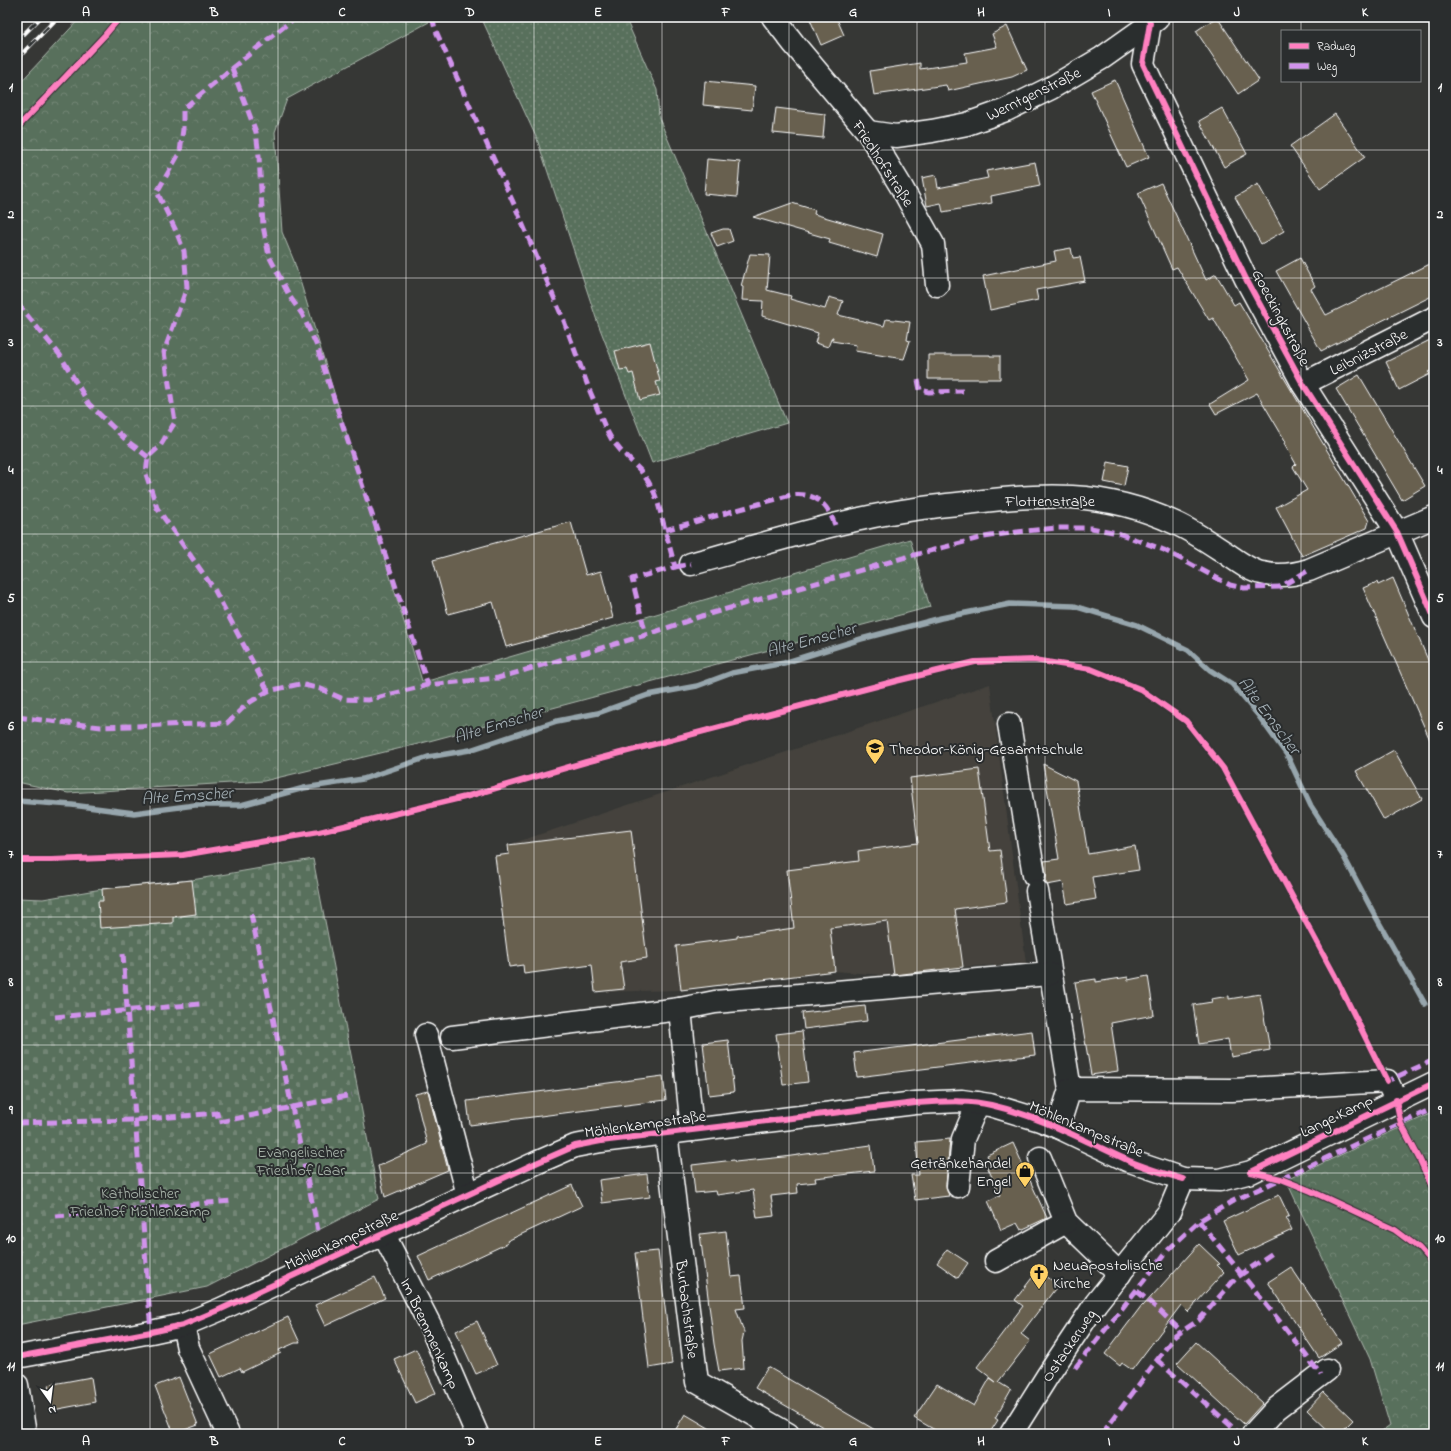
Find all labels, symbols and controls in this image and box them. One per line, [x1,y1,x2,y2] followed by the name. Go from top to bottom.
[82,3,90,22] text: A
[209,3,219,22] text: B
[338,3,346,22] text: C
[464,3,475,22] text: D
[594,3,602,22] text: E
[721,3,731,22] text: F
[849,3,857,22] text: G
[977,3,985,22] text: H
[1107,3,1111,22] text: I
[1234,3,1240,22] text: J
[1362,3,1369,22] text: K
[1281,30,1421,82] legend
[1317,38,1356,57] text: Radweg
[1317,58,1337,77] text: Weg
[982,61,1086,128] street label: Werntgenstraße
[9,78,14,97] text: 1
[1438,78,1443,97] text: 1
[845,115,920,213] street label: Friedhofstraße
[7,205,15,224] text: 2
[1436,205,1444,224] text: 2
[1245,265,1316,371] street label: Goeckingkstraße
[1326,323,1413,383] street label: Leibnizstraße
[7,333,14,352] text: 3
[1436,333,1443,352] text: 3
[7,461,14,480] text: 4
[1436,461,1443,480] text: 4
[1004,490,1096,514] street label: Flottenstraße
[7,589,15,608] text: 5
[1436,589,1444,608] text: 5
[764,616,861,664] water label: Alte Emscher
[1231,672,1308,762] water label: Alte Emscher
[451,699,548,751] water label: Alte Emscher
[7,717,14,736] text: 6
[1436,717,1443,736] text: 6
[864,737,886,765] school or university icon: Theodor-König-Gesamtschule
[889,738,1084,762] place label: Theodor-König-Gesamtschule
[141,781,236,812] water label: Alte Emscher
[8,845,14,864] text: 7
[1437,845,1443,864] text: 7
[8,973,14,992] text: 8
[1437,973,1443,992] text: 8
[1296,1089,1378,1145] street label: Lange Kamp
[1025,1095,1148,1165] street label: Möhlenkampstraße
[8,1101,14,1120] text: 9
[1437,1101,1443,1120] text: 9
[583,1104,708,1145] street label: Möhlenkampstraße
[256,1141,345,1183] park label: Evangelischer Friedhof Laar
[910,1152,1011,1194] place label: Getränkehandel Engel
[1014,1160,1036,1188] shop icon: Getränkehandel Engel
[69,1182,210,1224] park label: Katholischer Friedhof Möhlenkamp
[281,1204,403,1278] street label: Möhlenkampstraße
[6,1229,16,1248] text: 10
[1435,1229,1445,1248] text: 10
[1053,1254,1164,1296] place label: Neuapostolische Kirche
[668,1258,704,1361] street label: Burbachstraße
[1028,1262,1050,1290] church icon: Neuapostolische Kirche
[393,1275,465,1393] street label: Im Bremmenkamp
[1036,1305,1103,1388] street label: Ostackerweg
[7,1357,16,1376] text: 11
[1436,1357,1445,1376] text: 11
[30,1381,70,1421] north arrow
[47,1401,58,1418] text: N
[82,1432,90,1451] text: A
[209,1432,219,1451] text: B
[338,1432,346,1451] text: C
[464,1432,475,1451] text: D
[594,1432,602,1451] text: E
[721,1432,731,1451] text: F
[849,1432,857,1451] text: G
[977,1432,985,1451] text: H
[1107,1432,1111,1451] text: I
[1234,1432,1240,1451] text: J
[1362,1432,1369,1451] text: K

